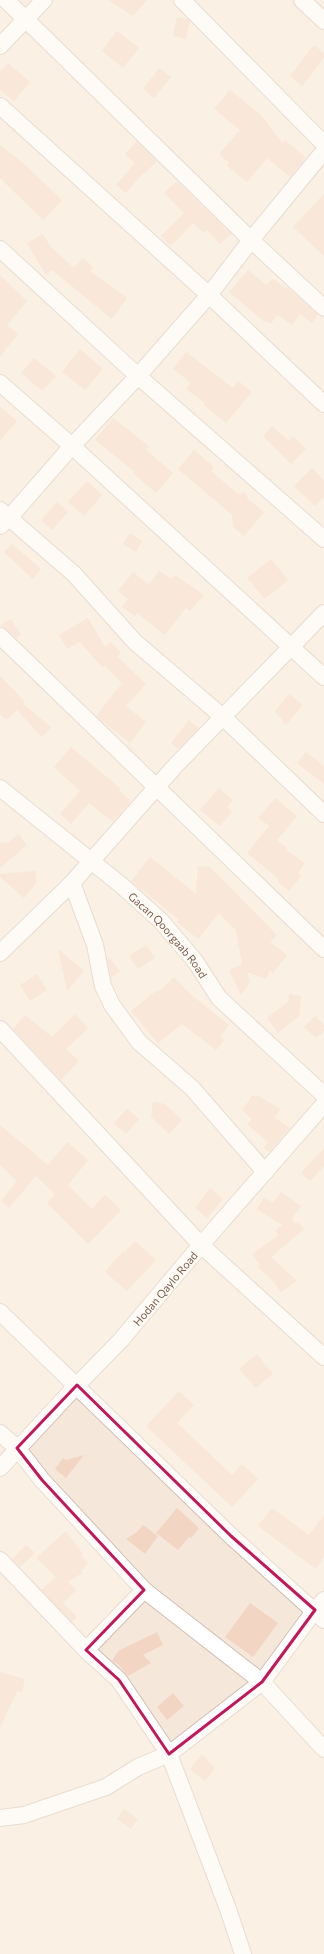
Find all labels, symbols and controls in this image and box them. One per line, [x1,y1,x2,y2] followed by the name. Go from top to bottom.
[126,889,211,980] street label: Gacan Qoorgaab Road
[130,1248,200,1328] street label: Hodan Qaylo Road

